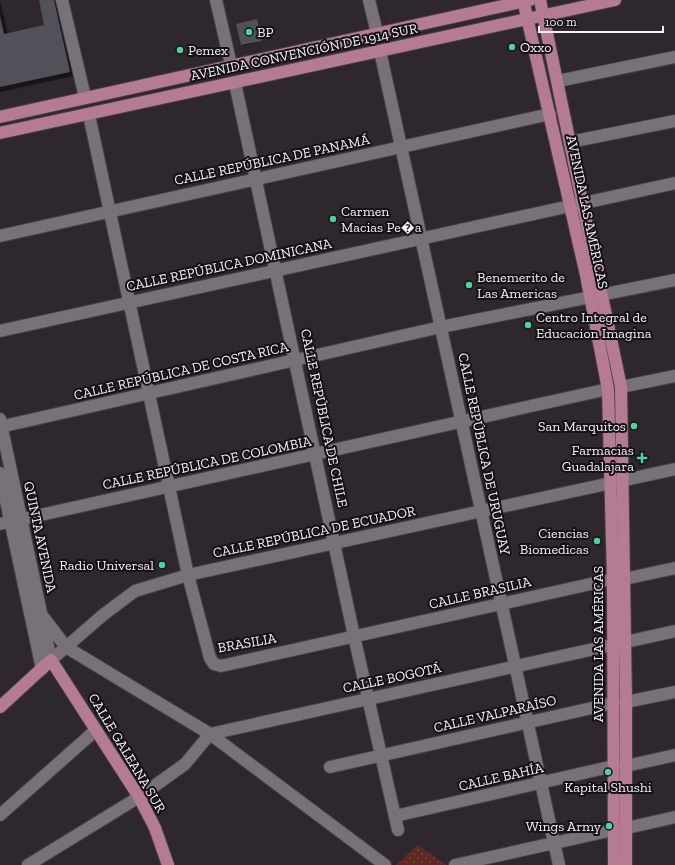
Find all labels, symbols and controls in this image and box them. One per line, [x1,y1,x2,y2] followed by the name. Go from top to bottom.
[539,8,663,34] scale bar
[545,15,577,29] text: 100 m
[189,20,419,84] street label: AVENIDA CONVENCIÓN DE 1914 SUR
[257,24,274,41] place label: BP
[244,27,254,37] marker: BP
[520,39,551,56] place label: Oxxo
[188,42,228,59] place label: Pemex
[507,42,517,52] marker: Oxxo
[175,45,185,55] marker: Pemex
[173,131,372,189] street label: CALLE REPÚBLICA DE PANAMÁ
[562,134,612,290] street label: AVENIDA LAS AMÉRICAS
[341,203,422,236] place label: Carmen Macias Pe�a
[328,214,338,224] marker: Carmen Macias Pe�a
[125,235,334,295] street label: CALLE REPÚBLICA DOMINICANA
[477,269,565,302] place label: Benemerito de Las Americas
[464,280,474,290] marker: Benemerito de Las Americas
[536,309,652,342] place label: Centro Integral de Educacion Imagina
[523,320,533,330] marker: Centro Integral de Educacion Imagina
[297,327,351,509] street label: CALLE REPÚBLICA DE CHILE
[72,338,291,404] street label: CALLE REPÚBLICA DE COSTA RICA
[454,351,514,557] street label: CALLE REPÚBLICA DE URUGUAY
[538,418,626,435] place label: San Marquitos
[629,421,639,431] marker: San Marquitos
[101,432,314,493] street label: CALLE REPÚBLICA DE COLOMBIA
[562,442,634,475] place label: Farmacias Guadalajara
[637,453,647,463] marker: Farmacias Guadalajara
[20,480,60,595] street label: QUINTA AVENIDA
[211,502,417,562] street label: CALLE REPÚBLICA DE ECUADOR
[520,525,589,558] place label: Ciencias Biomedicas
[592,536,602,546] marker: Ciencias Biomedicas
[59,557,154,574] place label: Radio Universal
[157,560,167,570] marker: Radio Universal
[590,566,607,722] street label: AVENIDA LAS AMÉRICAS
[427,573,534,613] street label: CALLE BRASILIA
[216,629,279,657] street label: BRASILIA
[341,659,444,697] street label: CALLE BOGOTÁ
[85,690,170,816] street label: CALLE GALEANA SUR
[432,692,558,736] street label: CALLE VALPARAÍSO
[457,759,546,795] street label: CALLE BAHÍA
[603,767,613,777] marker: Kapital Shushi
[564,779,652,796] place label: Kapital Shushi
[526,818,602,835] place label: Wings Army
[604,821,614,831] marker: Wings Army

